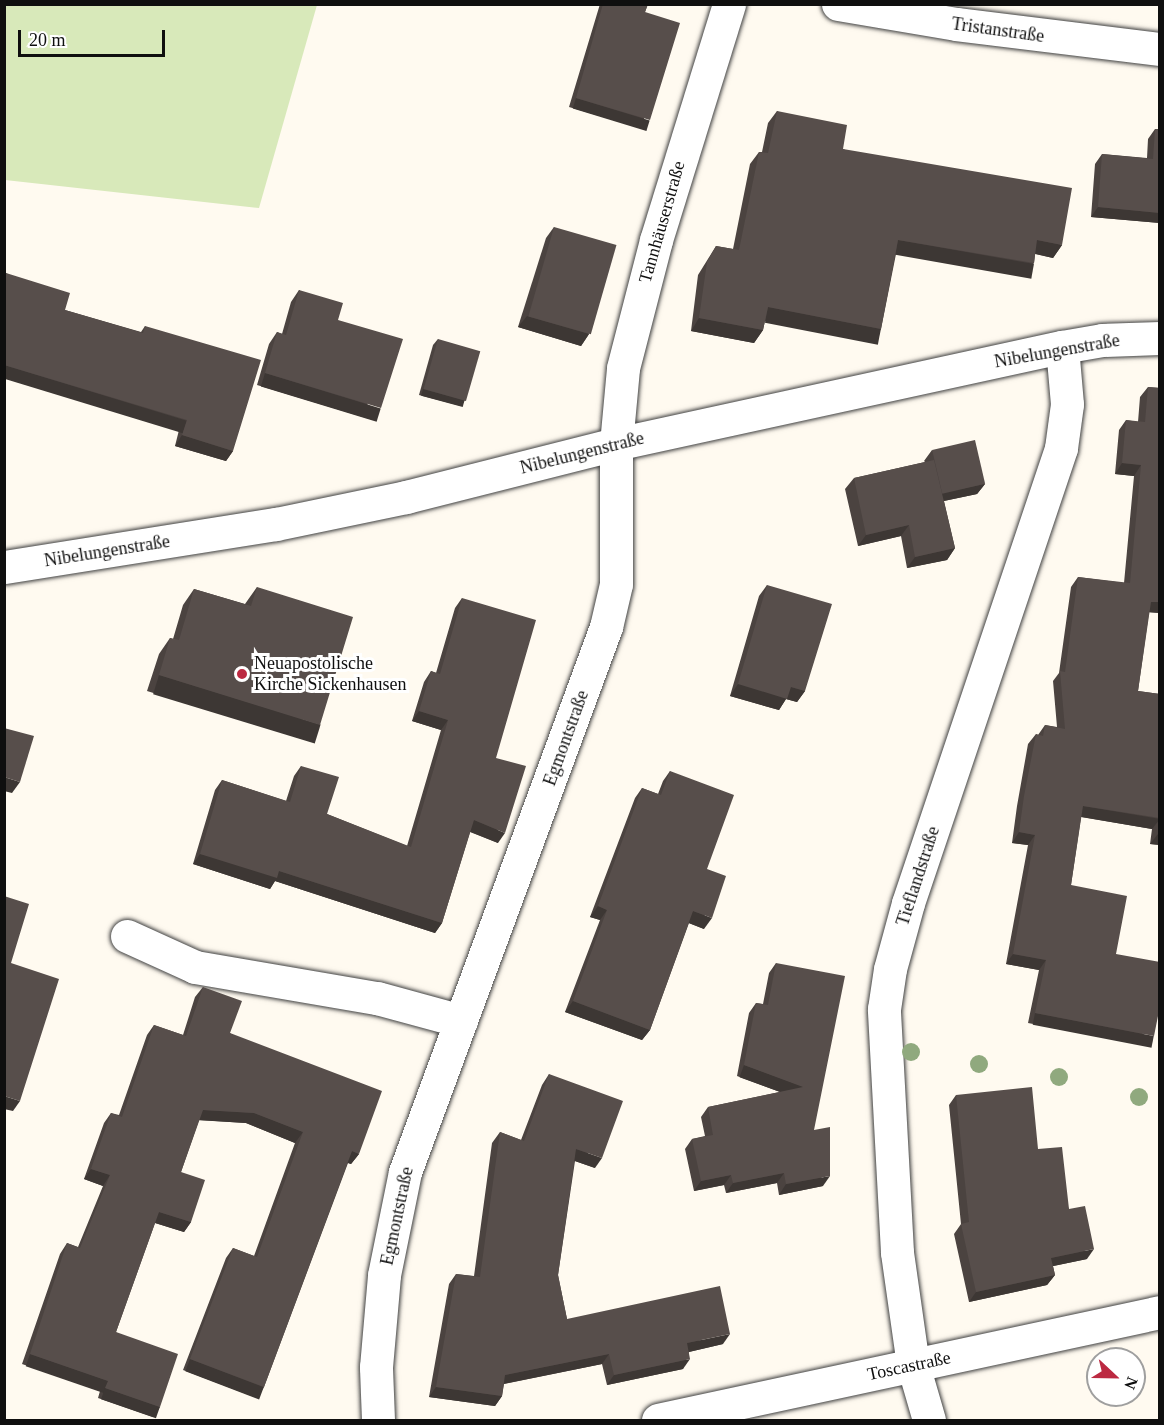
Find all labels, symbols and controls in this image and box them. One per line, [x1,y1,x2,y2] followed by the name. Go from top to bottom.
[950,13,1046,47] street label: Tristanstraße
[21,18,168,56] scale bar
[29,30,66,50] text: 20 m
[634,159,690,285] street label: Tannhäuserstraße
[993,329,1121,373] street label: Nibelungenstraße
[518,427,646,479] street label: Nibelungenstraße
[43,530,171,572] street label: Nibelungenstraße
[254,653,406,696] place label: Neuapostolische Kirche Sickenhausen
[235,667,249,681] marker: Neuapostolische Kirche Sickenhausen
[539,687,593,789] street label: Egmontstraße
[892,824,944,928] street label: Tieflandstraße
[376,1165,418,1267] street label: Egmontstraße
[865,1347,953,1385] street label: Toscastraße
[1086,1347,1146,1407] north arrow
[1121,1375,1141,1392] text: N

